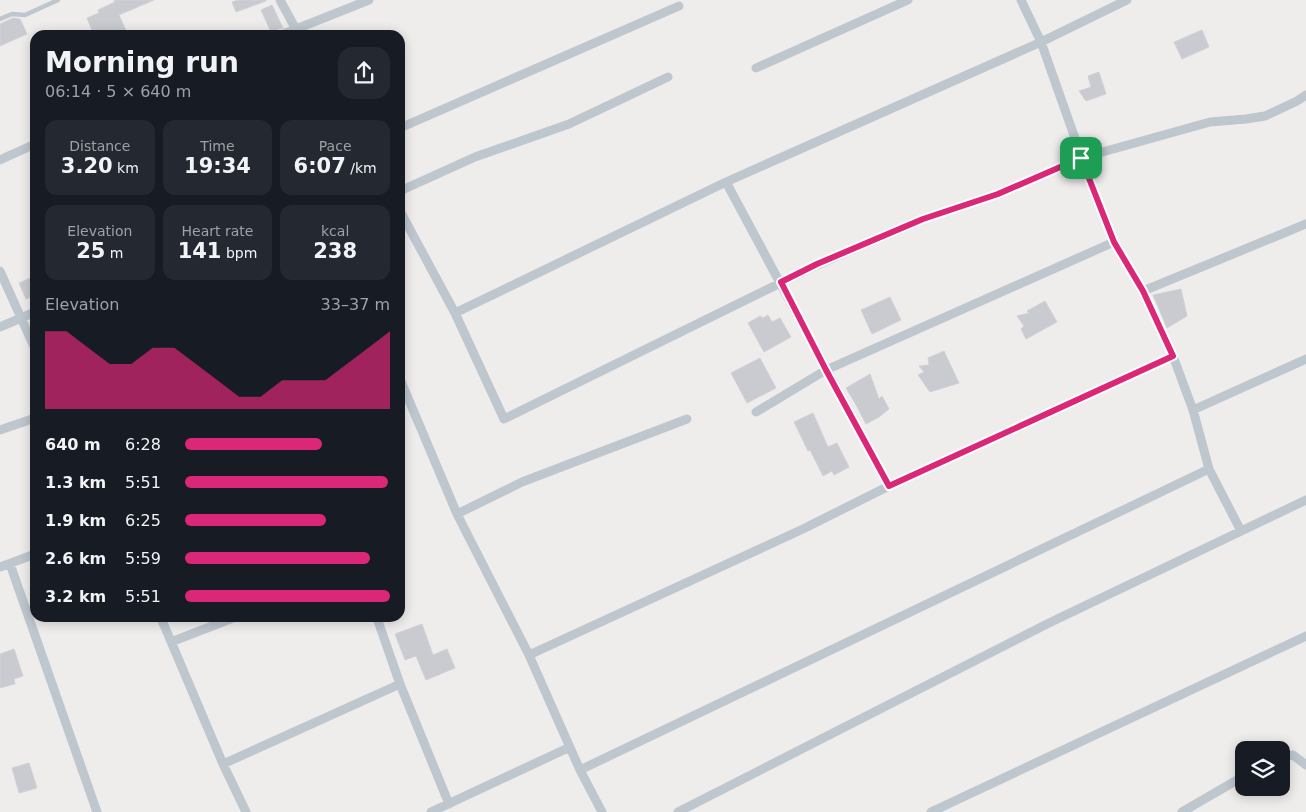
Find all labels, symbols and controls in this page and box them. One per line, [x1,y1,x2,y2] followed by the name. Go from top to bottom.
[45,46,239,79] text: Morning run
[338,47,390,99] button: share
[45,82,191,101] text: 06:14 · 5 × 640 m
[1060,137,1102,179] pin
[69,138,130,154] text: Distance
[200,138,235,154] text: Time
[319,138,352,154] text: Pace
[1067,144,1095,172] icon: arrive
[61,154,113,178] text: 3.20
[184,154,251,178] text: 19:34
[294,154,346,178] text: 6:07
[113,160,139,176] text: km
[346,160,377,176] text: /km
[67,223,132,239] text: Elevation
[182,223,253,239] text: Heart rate
[321,223,349,239] text: kcal
[76,239,105,263] text: 25
[178,239,221,263] text: 141
[313,239,357,263] text: 238
[105,245,123,261] text: m
[221,245,257,261] text: bpm
[45,295,119,314] text: Elevation
[321,295,390,314] text: 33–37 m
[45,435,101,454] text: 640 m
[125,435,161,454] text: 6:28
[45,473,106,492] text: 1.3 km
[125,473,161,492] text: 5:51
[45,511,106,530] text: 1.9 km
[125,511,161,530] text: 6:25
[45,549,106,568] text: 2.6 km
[125,549,161,568] text: 5:59
[45,587,106,606] text: 3.2 km
[125,587,161,606] text: 5:51
[1235,741,1290,796] map controls
[1235,741,1290,796] button: layers

